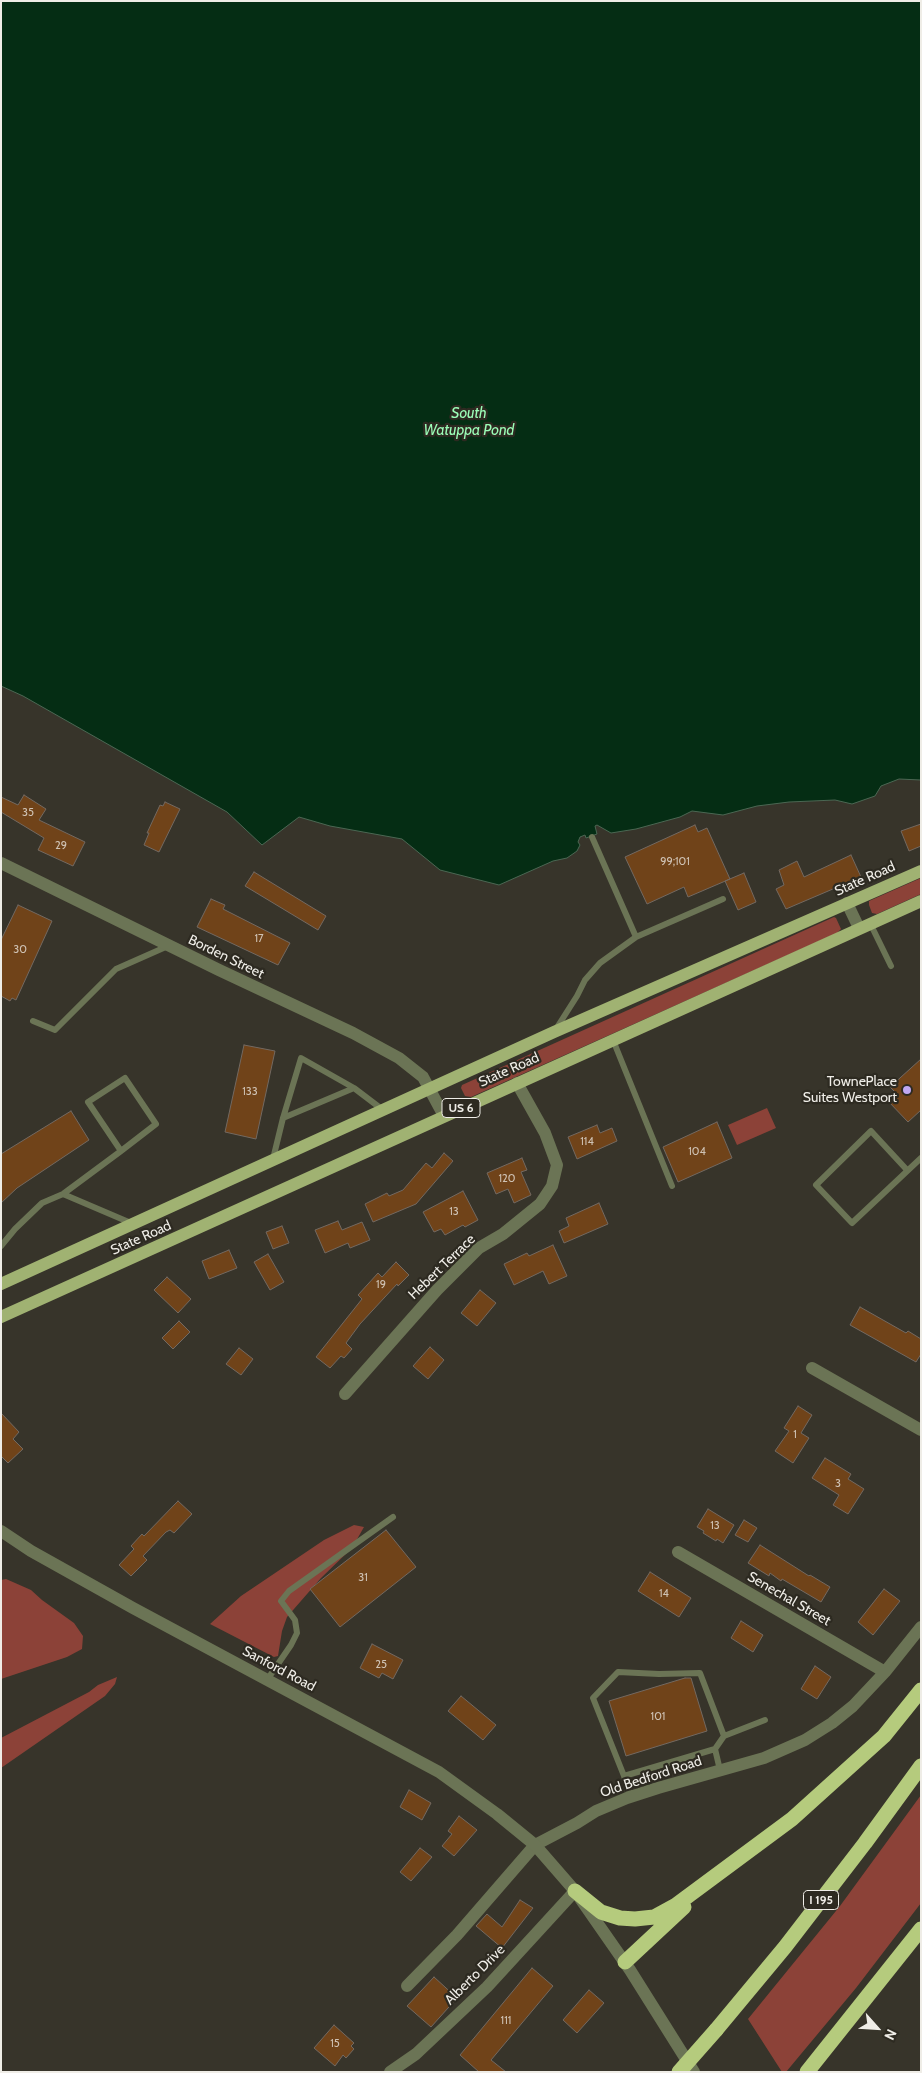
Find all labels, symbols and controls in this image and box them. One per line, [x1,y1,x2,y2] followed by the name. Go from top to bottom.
[424,405,514,440] water label: South Watuppa Pond
[22,806,34,820] house number: 35
[55,839,67,853] house number: 29
[660,855,690,869] house number: 99;101
[832,858,898,900] street label: State Road
[185,931,267,983] street label: Borden Street
[254,932,264,946] house number: 17
[13,943,27,957] house number: 30
[476,1049,542,1091] street label: State Road
[803,1074,897,1106] place label: TownePlace Suites Westport
[901,1084,913,1096] marker: TownePlace Suites Westport
[242,1085,258,1099] house number: 133
[442,1098,480,1118] road number: US 6
[580,1135,594,1149] house number: 114
[688,1145,706,1159] house number: 104
[498,1172,516,1186] house number: 120
[449,1205,459,1219] house number: 13
[108,1217,174,1259] street label: State Road
[405,1231,479,1303] street label: Hebert Terrace
[376,1278,386,1292] house number: 19
[793,1428,797,1442] house number: 1
[835,1477,841,1491] house number: 3
[710,1519,720,1533] house number: 13
[744,1568,834,1630] street label: Senechal Street
[358,1571,368,1585] house number: 31
[659,1587,669,1601] house number: 14
[240,1643,318,1695] street label: Sanford Road
[375,1658,387,1672] house number: 25
[651,1710,665,1724] house number: 101
[598,1753,704,1801] street label: Old Bedford Road
[804,1890,838,1910] road number: I 195
[441,1941,509,2009] street label: Alberto Drive
[852,2003,902,2053] north arrow
[501,2014,511,2028] house number: 111
[880,2026,901,2043] text: N
[330,2037,340,2051] house number: 15

